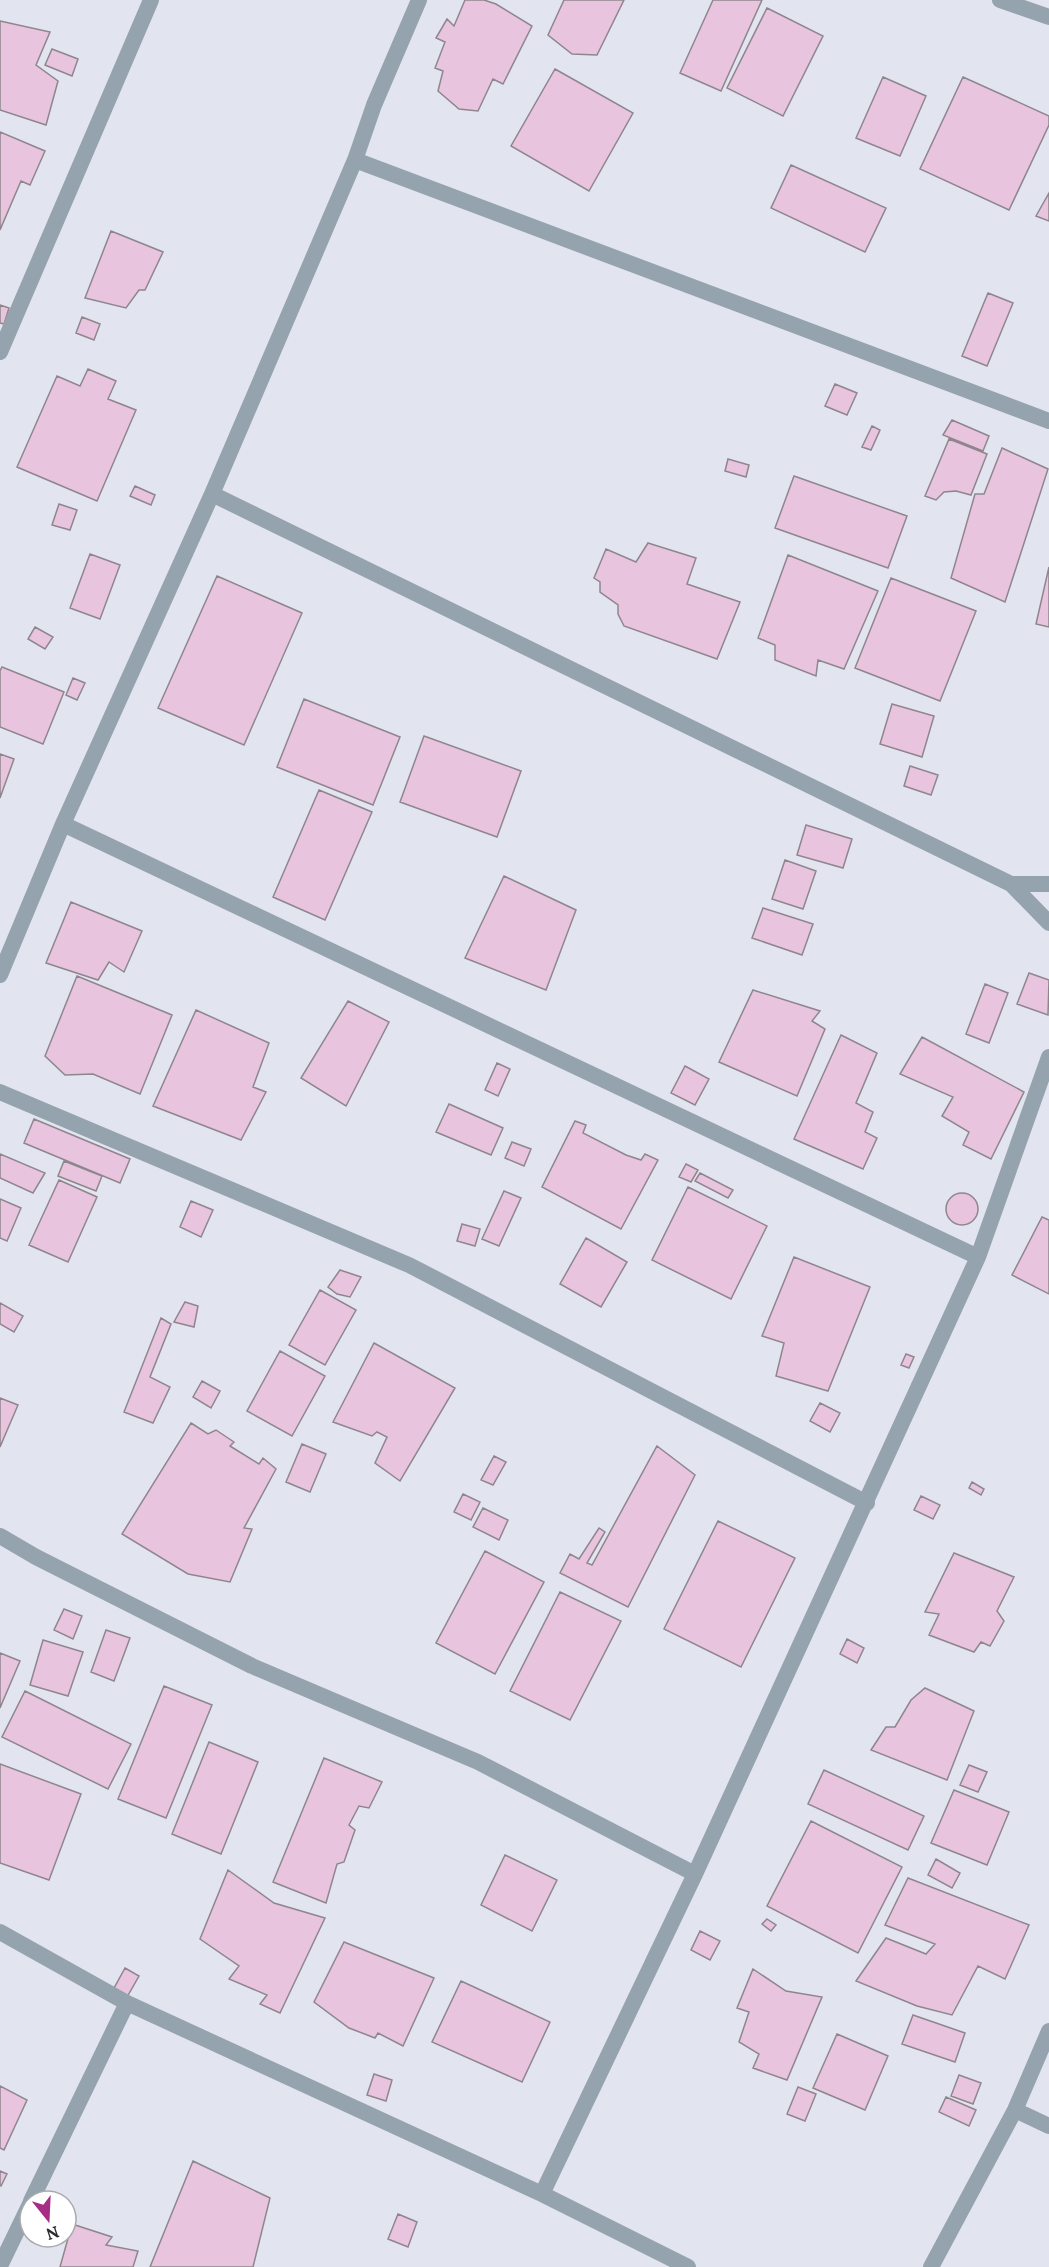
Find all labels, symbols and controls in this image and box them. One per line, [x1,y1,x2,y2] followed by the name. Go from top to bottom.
[18,2189,78,2249] north arrow
[44,2222,62,2245] text: N

